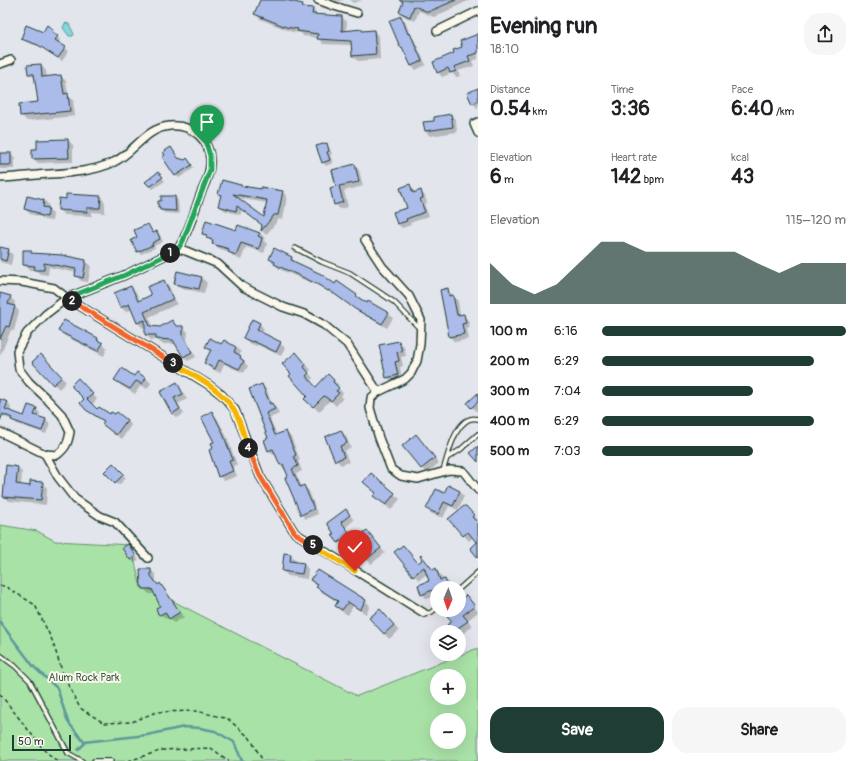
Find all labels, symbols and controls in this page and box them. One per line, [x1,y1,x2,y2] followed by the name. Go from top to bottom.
[490,12,598,40] text: Evening run
[804,13,846,55] button: share
[490,41,519,57] text: 18:10
[490,83,530,96] text: Distance
[611,83,634,96] text: Time
[731,83,753,96] text: Pace
[490,96,530,121] text: 0.54
[611,96,650,121] text: 3:36
[731,96,774,121] text: 6:40
[190,105,224,146] pin
[530,105,547,118] text: km
[774,105,794,118] text: /km
[196,111,218,133] icon: arrive
[490,151,532,164] text: Elevation
[611,151,657,164] text: Heart rate
[731,151,749,164] text: kcal
[490,164,502,189] text: 6
[611,164,641,189] text: 142
[731,164,754,189] text: 43
[502,173,514,186] text: m
[641,173,664,186] text: bpm
[490,212,540,228] text: Elevation
[786,212,846,228] text: 115–120 m
[160,243,180,263] pin: 1
[168,246,172,259] text: 1
[62,291,82,311] pin: 2
[69,294,75,307] text: 2
[490,323,527,339] text: 100 m
[554,323,578,339] text: 6:16
[163,353,183,373] pin: 3
[490,353,529,369] text: 200 m
[554,353,579,369] text: 6:29
[170,356,176,369] text: 3
[490,383,529,399] text: 300 m
[554,383,581,399] text: 7:04
[490,413,530,429] text: 400 m
[554,413,579,429] text: 6:29
[238,438,258,458] pin: 4
[245,441,251,454] text: 4
[490,443,529,459] text: 500 m
[554,443,580,459] text: 7:03
[338,530,372,571] pin
[303,535,323,555] pin: 5
[344,536,366,558] icon: check
[310,538,316,551] text: 5
[430,581,466,617] north arrow
[430,581,466,749] map controls
[430,625,466,661] button: layers
[430,669,466,705] button: +
[48,671,120,684] park label: Alum Rock Park
[490,707,664,753] button: Save
[672,707,846,753] button: Share
[430,713,466,749] button: −
[12,733,71,752] scale bar
[18,735,44,748] text: 50 m

